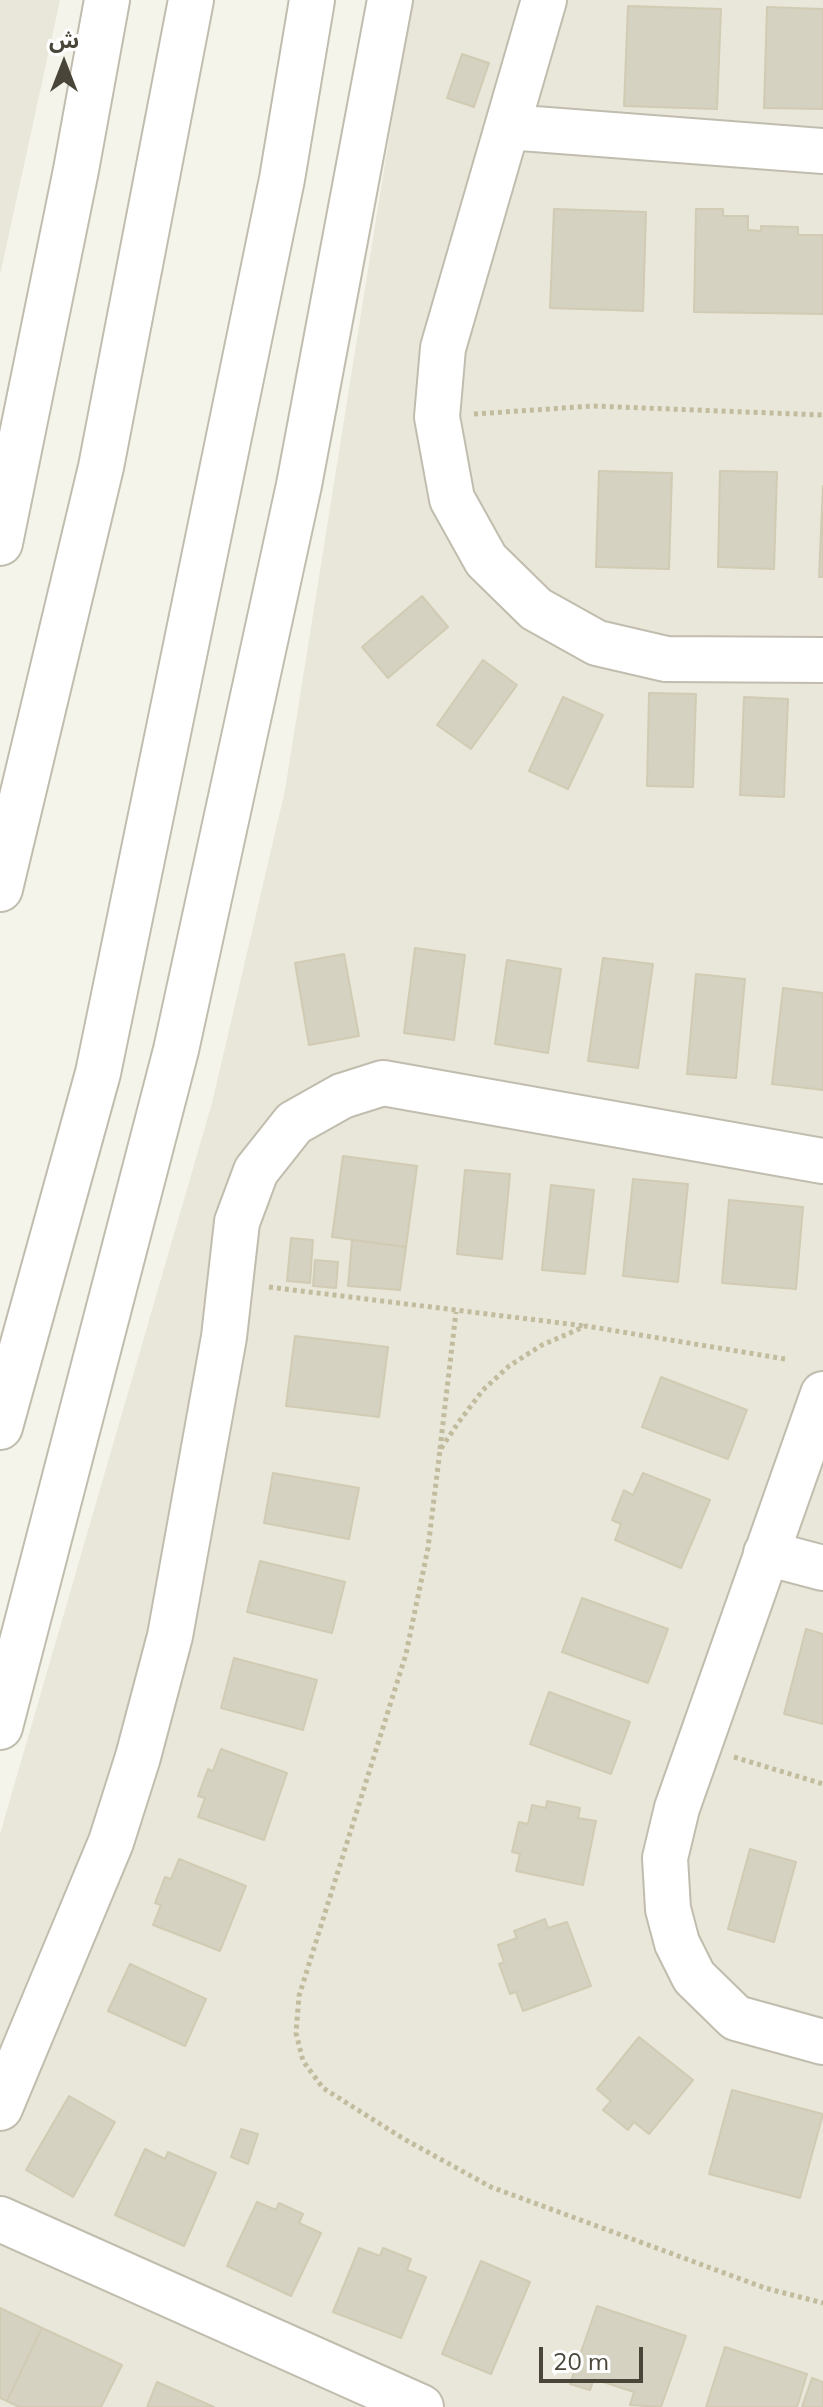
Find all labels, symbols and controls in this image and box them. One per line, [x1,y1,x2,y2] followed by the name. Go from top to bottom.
[24,24,104,104] north arrow
[49,26,79,54] text: ش
[543,2331,647,2381] scale bar
[553,2346,609,2376] text: 20 m

